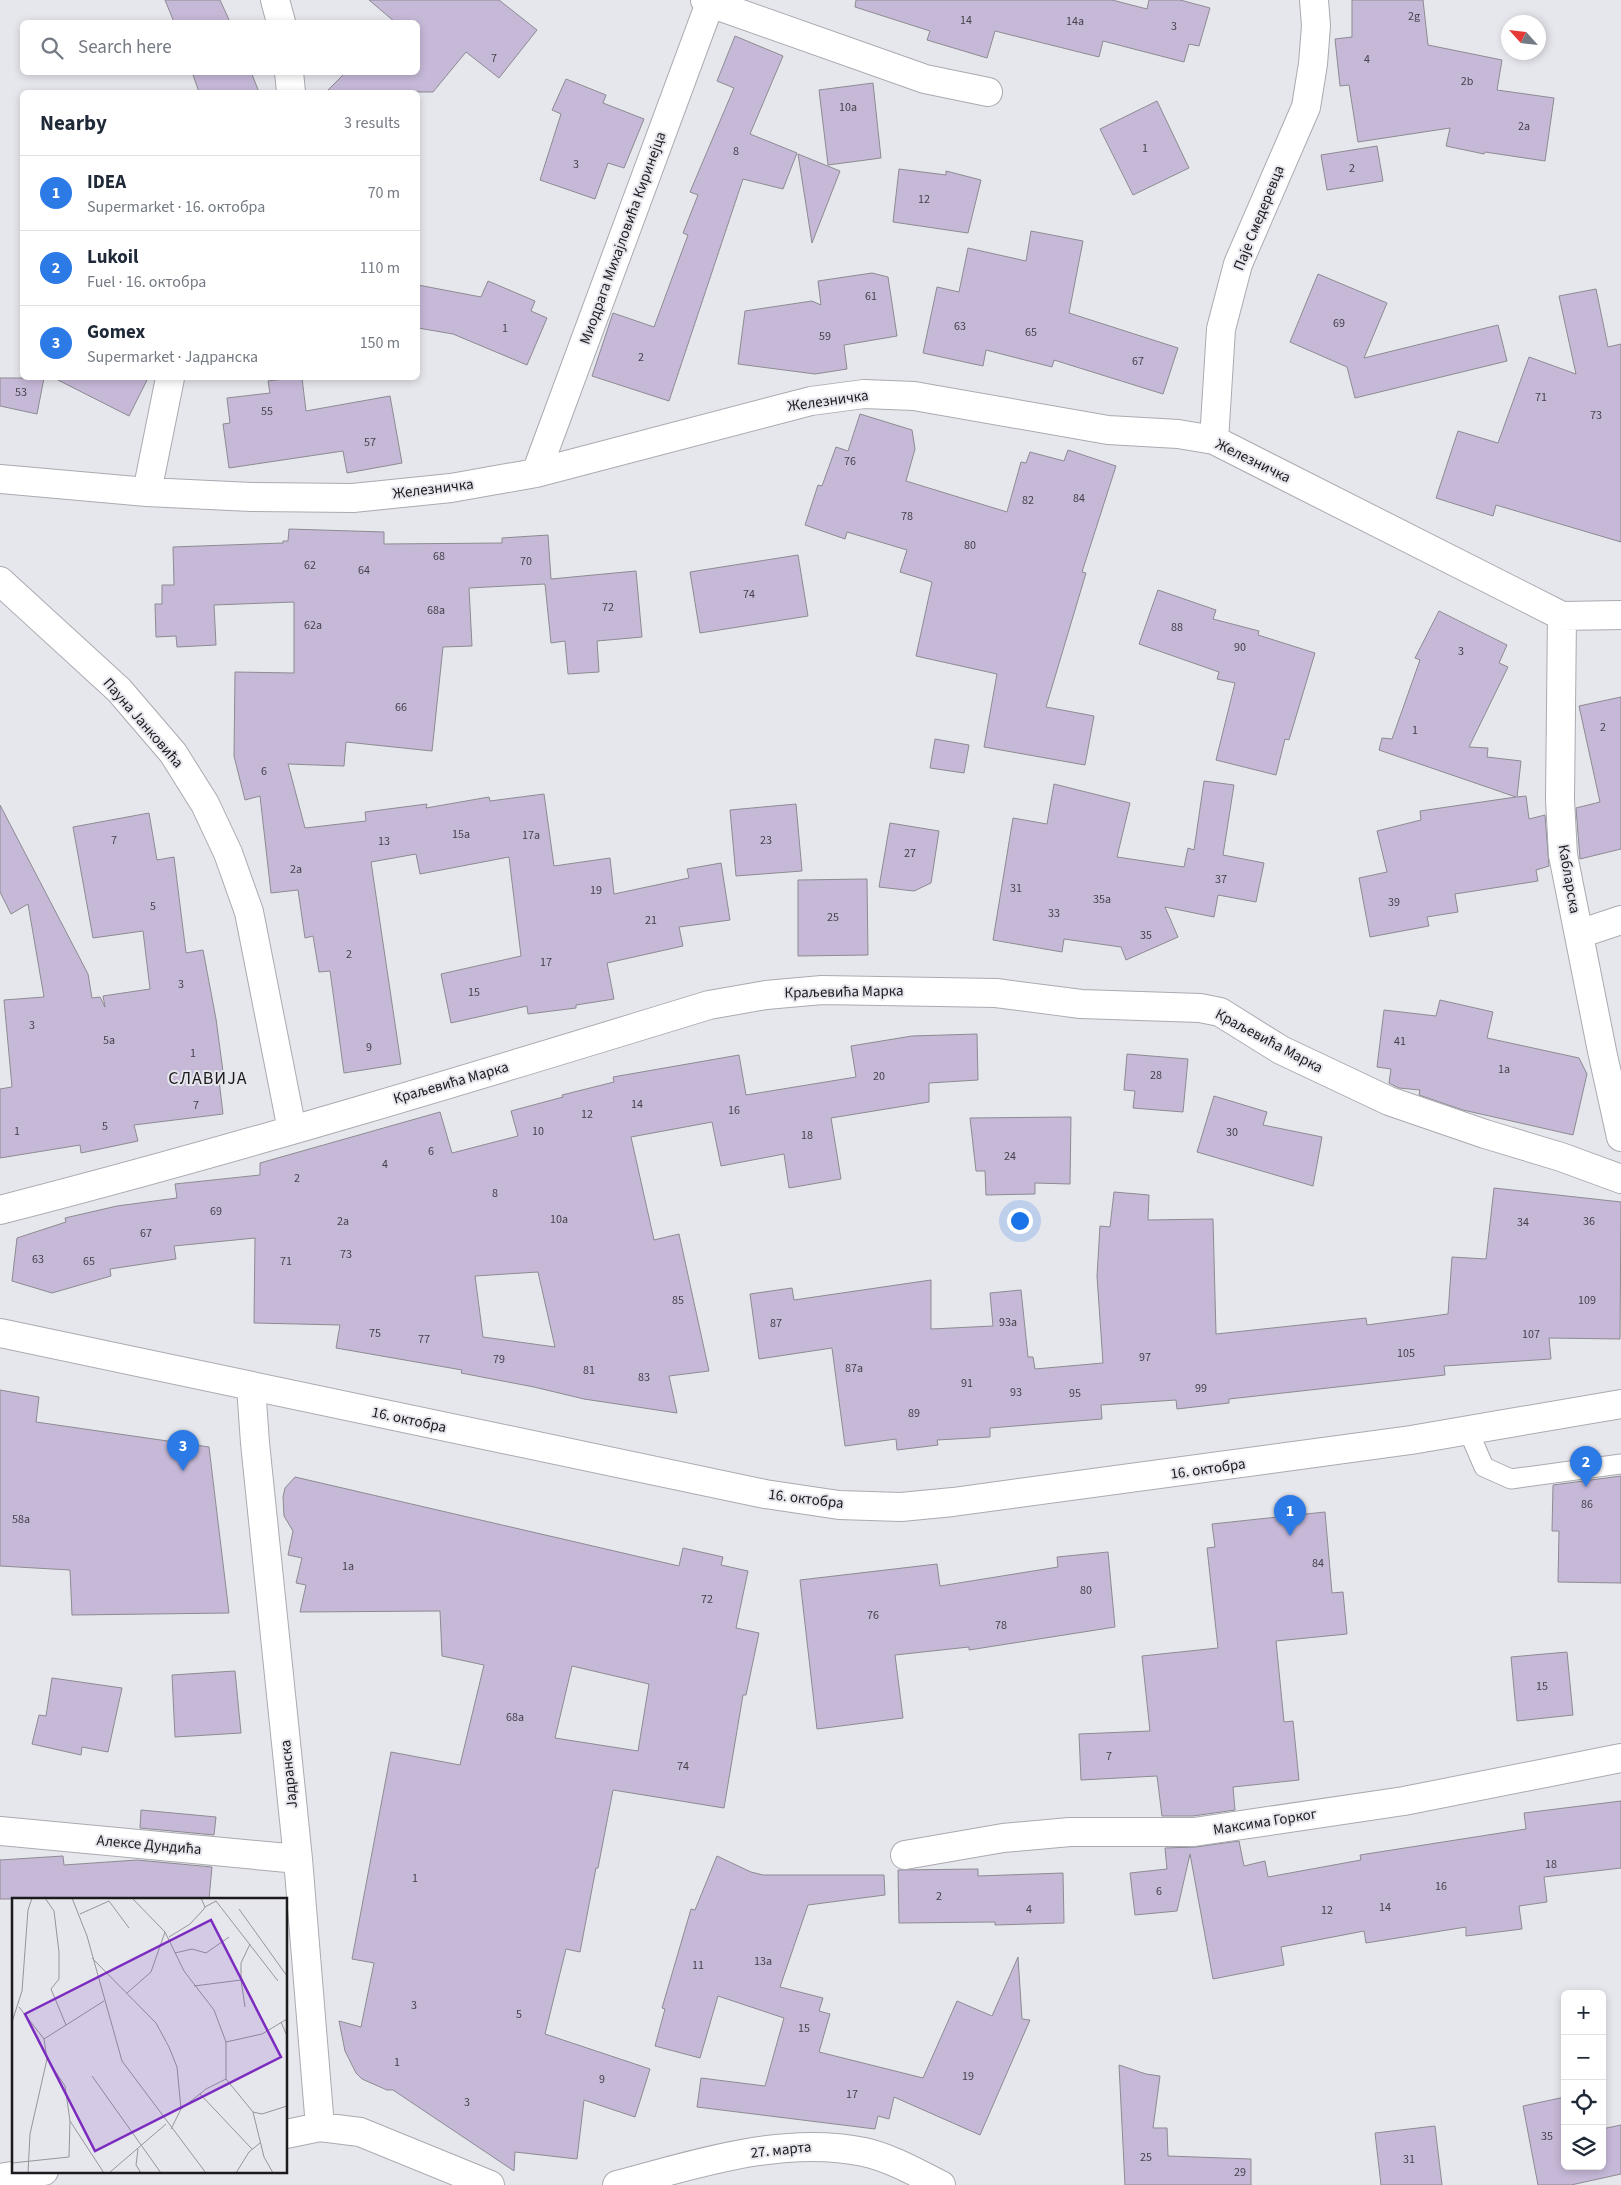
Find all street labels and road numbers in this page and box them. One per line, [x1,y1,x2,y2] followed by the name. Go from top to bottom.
[575,129,671,347] street label: Миодрага Михајловића Киринејца
[1228,162,1290,274] street label: Паје Смедеревца
[786,385,870,417] street label: Железничка
[1212,434,1294,488] street label: Железничка
[391,474,475,504] street label: Железничка
[98,673,188,773] street label: Пауна Јанковића
[1553,843,1585,915] street label: Кабларска
[784,980,904,1004] street label: Краљевића Марка
[1211,1004,1327,1078] street label: Краљевића Марка
[391,1056,511,1110] street label: Краљевића Марка
[370,1402,448,1438] street label: 16. октобра
[1169,1453,1247,1485] street label: 16. октобра
[767,1484,845,1514] street label: 16. октобра
[275,1739,303,1809] street label: Јадранска
[1212,1803,1318,1841] street label: Максима Горког
[96,1830,202,1860] street label: Алексе Дундића
[750,2136,812,2164] street label: 27. марта

